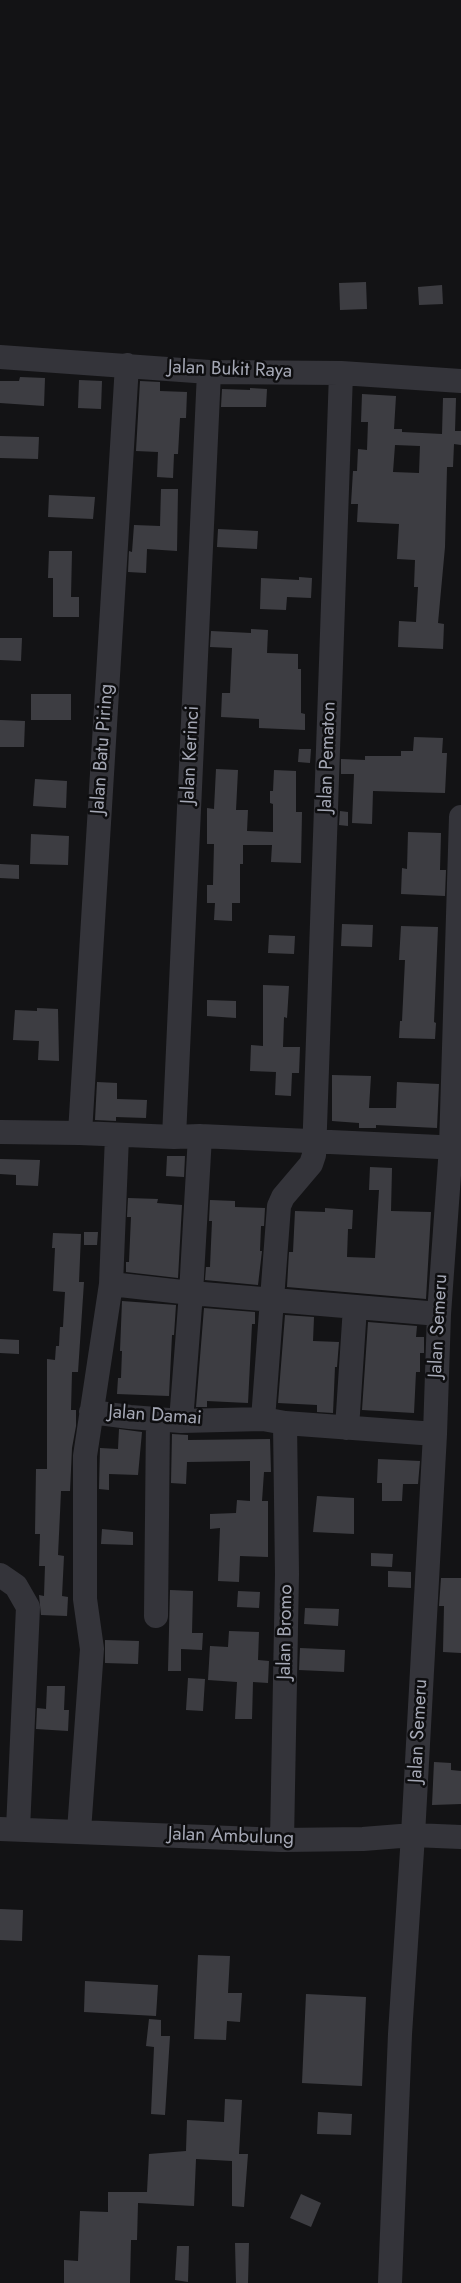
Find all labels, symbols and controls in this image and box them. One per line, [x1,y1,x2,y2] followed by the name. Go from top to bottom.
[168,356,292,384] street label: Jalan Bukit Raya
[87,683,119,815] street label: Jalan Batu Piring
[315,701,341,813] street label: Jalan Pematon
[177,705,205,805] street label: Jalan Kerinci
[425,1273,453,1379] street label: Jalan Semeru
[107,1401,203,1431] street label: Jalan Damai
[274,1584,298,1680] street label: Jalan Bromo
[405,1678,433,1784] street label: Jalan Semeru
[168,1823,294,1851] street label: Jalan Ambulung

